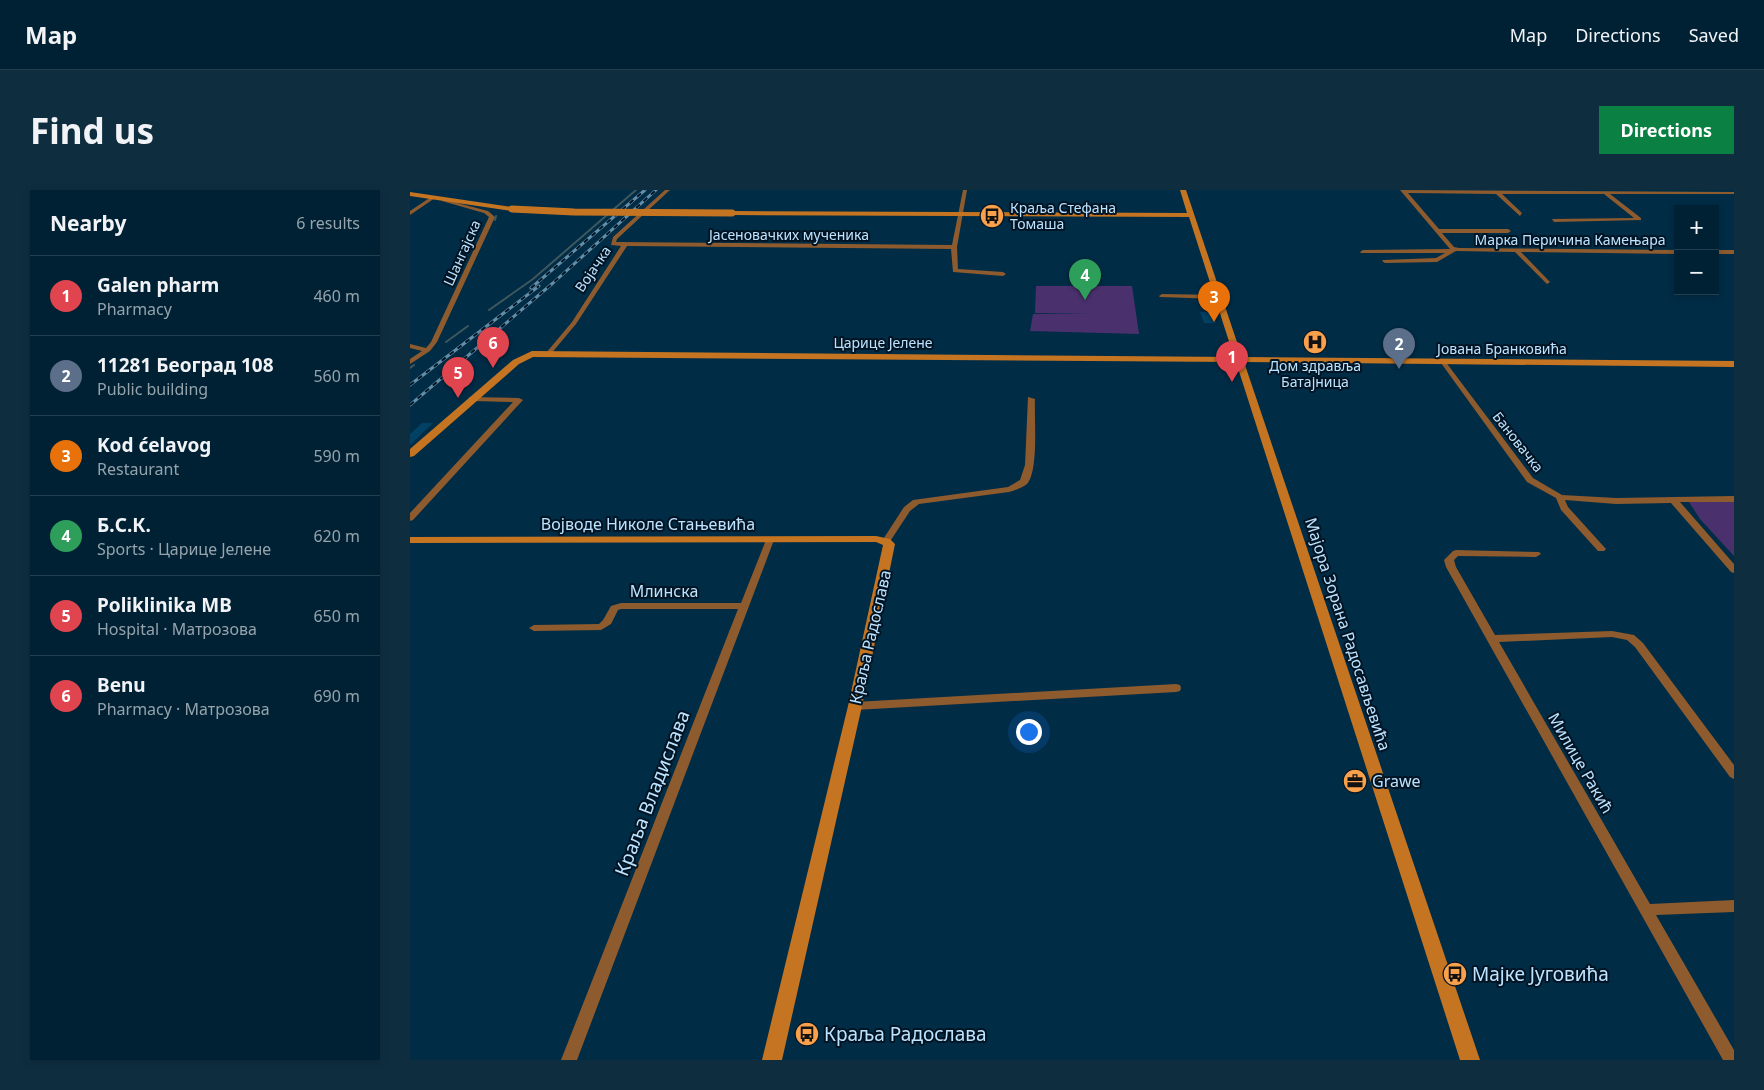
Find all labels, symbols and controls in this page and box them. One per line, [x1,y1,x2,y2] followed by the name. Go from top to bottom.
[25,18,77,51] text: Map
[1510,23,1547,47] text: Map
[1575,23,1661,47] text: Directions
[1689,23,1739,47] text: Saved
[1599,106,1734,154] button: Directions
[30,107,154,154] text: Find us
[1010,198,1116,233] place label: Краља Стефана Томаша
[979,203,1005,229] bus stop icon: Краља Стефана Томаша
[1674,205,1719,295] map controls
[1674,205,1719,250] button: +
[50,209,126,237] text: Nearby
[296,212,360,234] text: 6 results
[439,217,485,289] street label: Шангајска
[707,225,869,244] street label: Јасеновачких мученика
[1474,230,1666,249] street label: Марка Перичина Камењара
[570,242,615,296] street label: Војачка
[1674,250,1719,295] button: −
[1069,259,1101,300] pin: 4
[97,272,219,298] text: Galen pharm
[1198,281,1230,322] pin: 3
[61,285,71,307] text: 1
[313,285,360,307] text: 460 m
[97,298,172,320] text: Pharmacy
[477,327,509,368] pin: 6
[1383,328,1415,369] pin: 2
[1302,329,1328,355] hospital icon: Дом здравља Батајница
[833,333,933,352] street label: Царице Јелене
[1435,339,1567,358] street label: Јована Бранковића
[1216,341,1248,382] pin: 1
[97,352,274,378] text: 11281 Београд 108
[1269,356,1361,391] place label: Дом здравља Батајница
[442,357,474,398] pin: 5
[61,365,71,387] text: 2
[313,365,360,387] text: 560 m
[97,378,208,400] text: Public building
[1489,407,1548,476] street label: Бановачка
[97,432,211,458] text: Kod ćelavog
[61,445,71,467] text: 3
[313,445,360,467] text: 590 m
[97,458,179,480] text: Restaurant
[97,512,151,538] text: Б.С.К.
[541,513,755,535] street label: Војводе Николе Стањевића
[1300,515,1396,753] street label: Мајора Зорана Радосављевића
[61,525,71,547] text: 4
[313,525,360,547] text: 620 m
[97,538,271,560] text: Sports · Царице Јелене
[844,568,896,706] street label: Краља Радослава
[630,580,698,602] street label: Млинска
[97,592,232,618] text: Poliklinika MB
[61,605,71,627] text: 5
[313,605,360,627] text: 650 m
[97,618,257,640] text: Hospital · Матрозова
[97,672,146,698] text: Benu
[61,685,71,707] text: 6
[313,685,360,707] text: 690 m
[97,698,270,720] text: Pharmacy · Матрозова
[608,706,696,880] street label: Краља Владислава
[1543,709,1619,817] street label: Милице Ракић
[1016,719,1042,745] your location
[1342,768,1368,794] office icon: Grawe
[1372,770,1421,792] place label: Grawe
[1442,961,1468,987] bus stop icon: Мајке Југовића
[1472,961,1609,987] place label: Мајке Југовића
[794,1021,820,1047] bus stop icon: Краља Радослава
[824,1021,987,1047] place label: Краља Радослава

